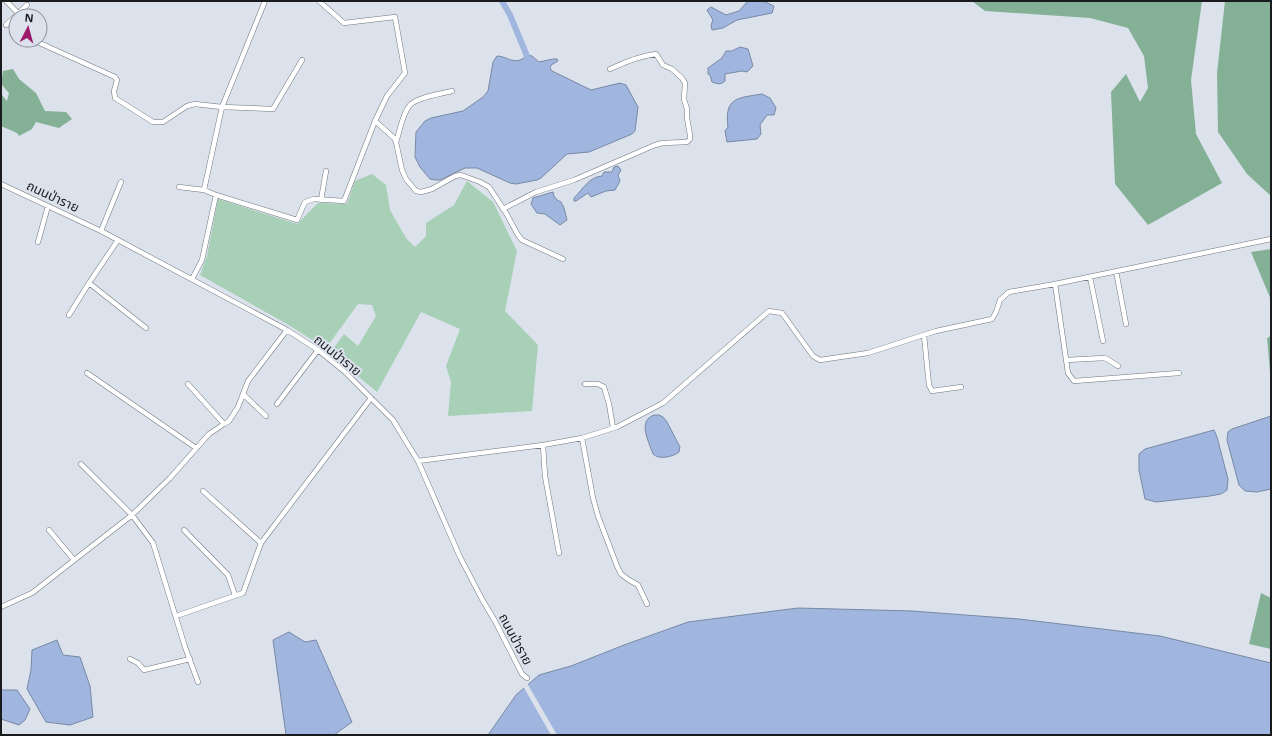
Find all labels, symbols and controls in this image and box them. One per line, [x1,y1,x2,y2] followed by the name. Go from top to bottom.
[8,8,48,48] north arrow
[24,10,34,25] text: N
[24,176,82,216] street label: ถนนป่าราย
[310,330,366,380] street label: ถนนป่าราย
[495,610,537,668] street label: ถนนป่าราย

